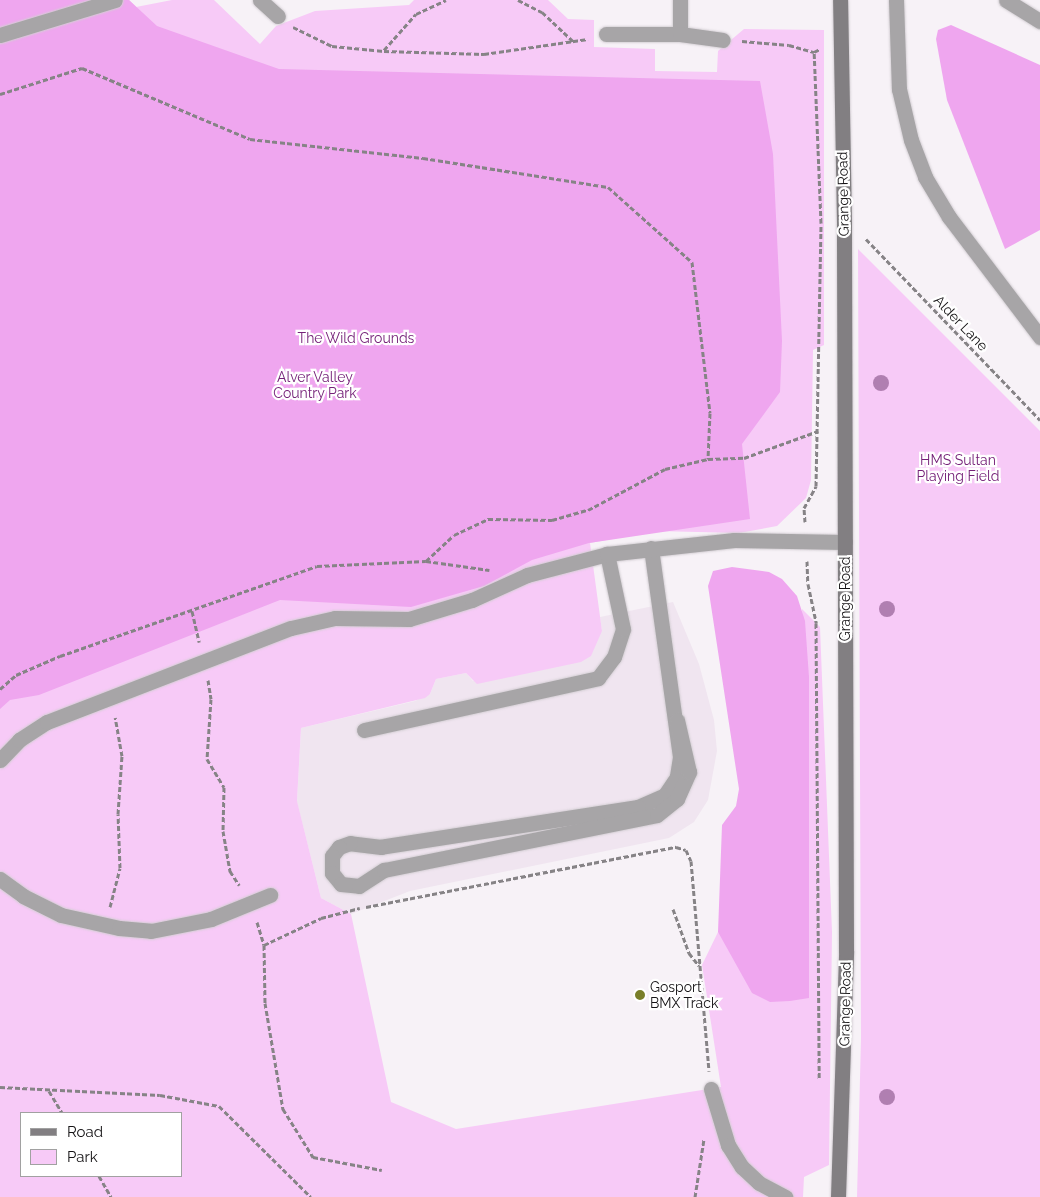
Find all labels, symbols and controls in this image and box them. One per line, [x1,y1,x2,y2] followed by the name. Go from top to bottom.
[834,151,852,237] street label: Grange Road
[930,292,992,354] street label: Alder Lane
[297,330,415,346] park label: The Wild Grounds
[273,369,357,402] park label: Alver Valley Country Park
[917,452,999,484] park label: HMS Sultan Playing Field
[837,557,853,641] street label: Grange Road
[836,961,854,1047] street label: Grange Road
[650,979,719,1012] place label: Gosport BMX Track
[634,989,646,1001] marker: Gosport BMX Track
[20,1112,182,1177] legend
[67,1123,103,1141] text: Road
[67,1148,98,1166] text: Park

